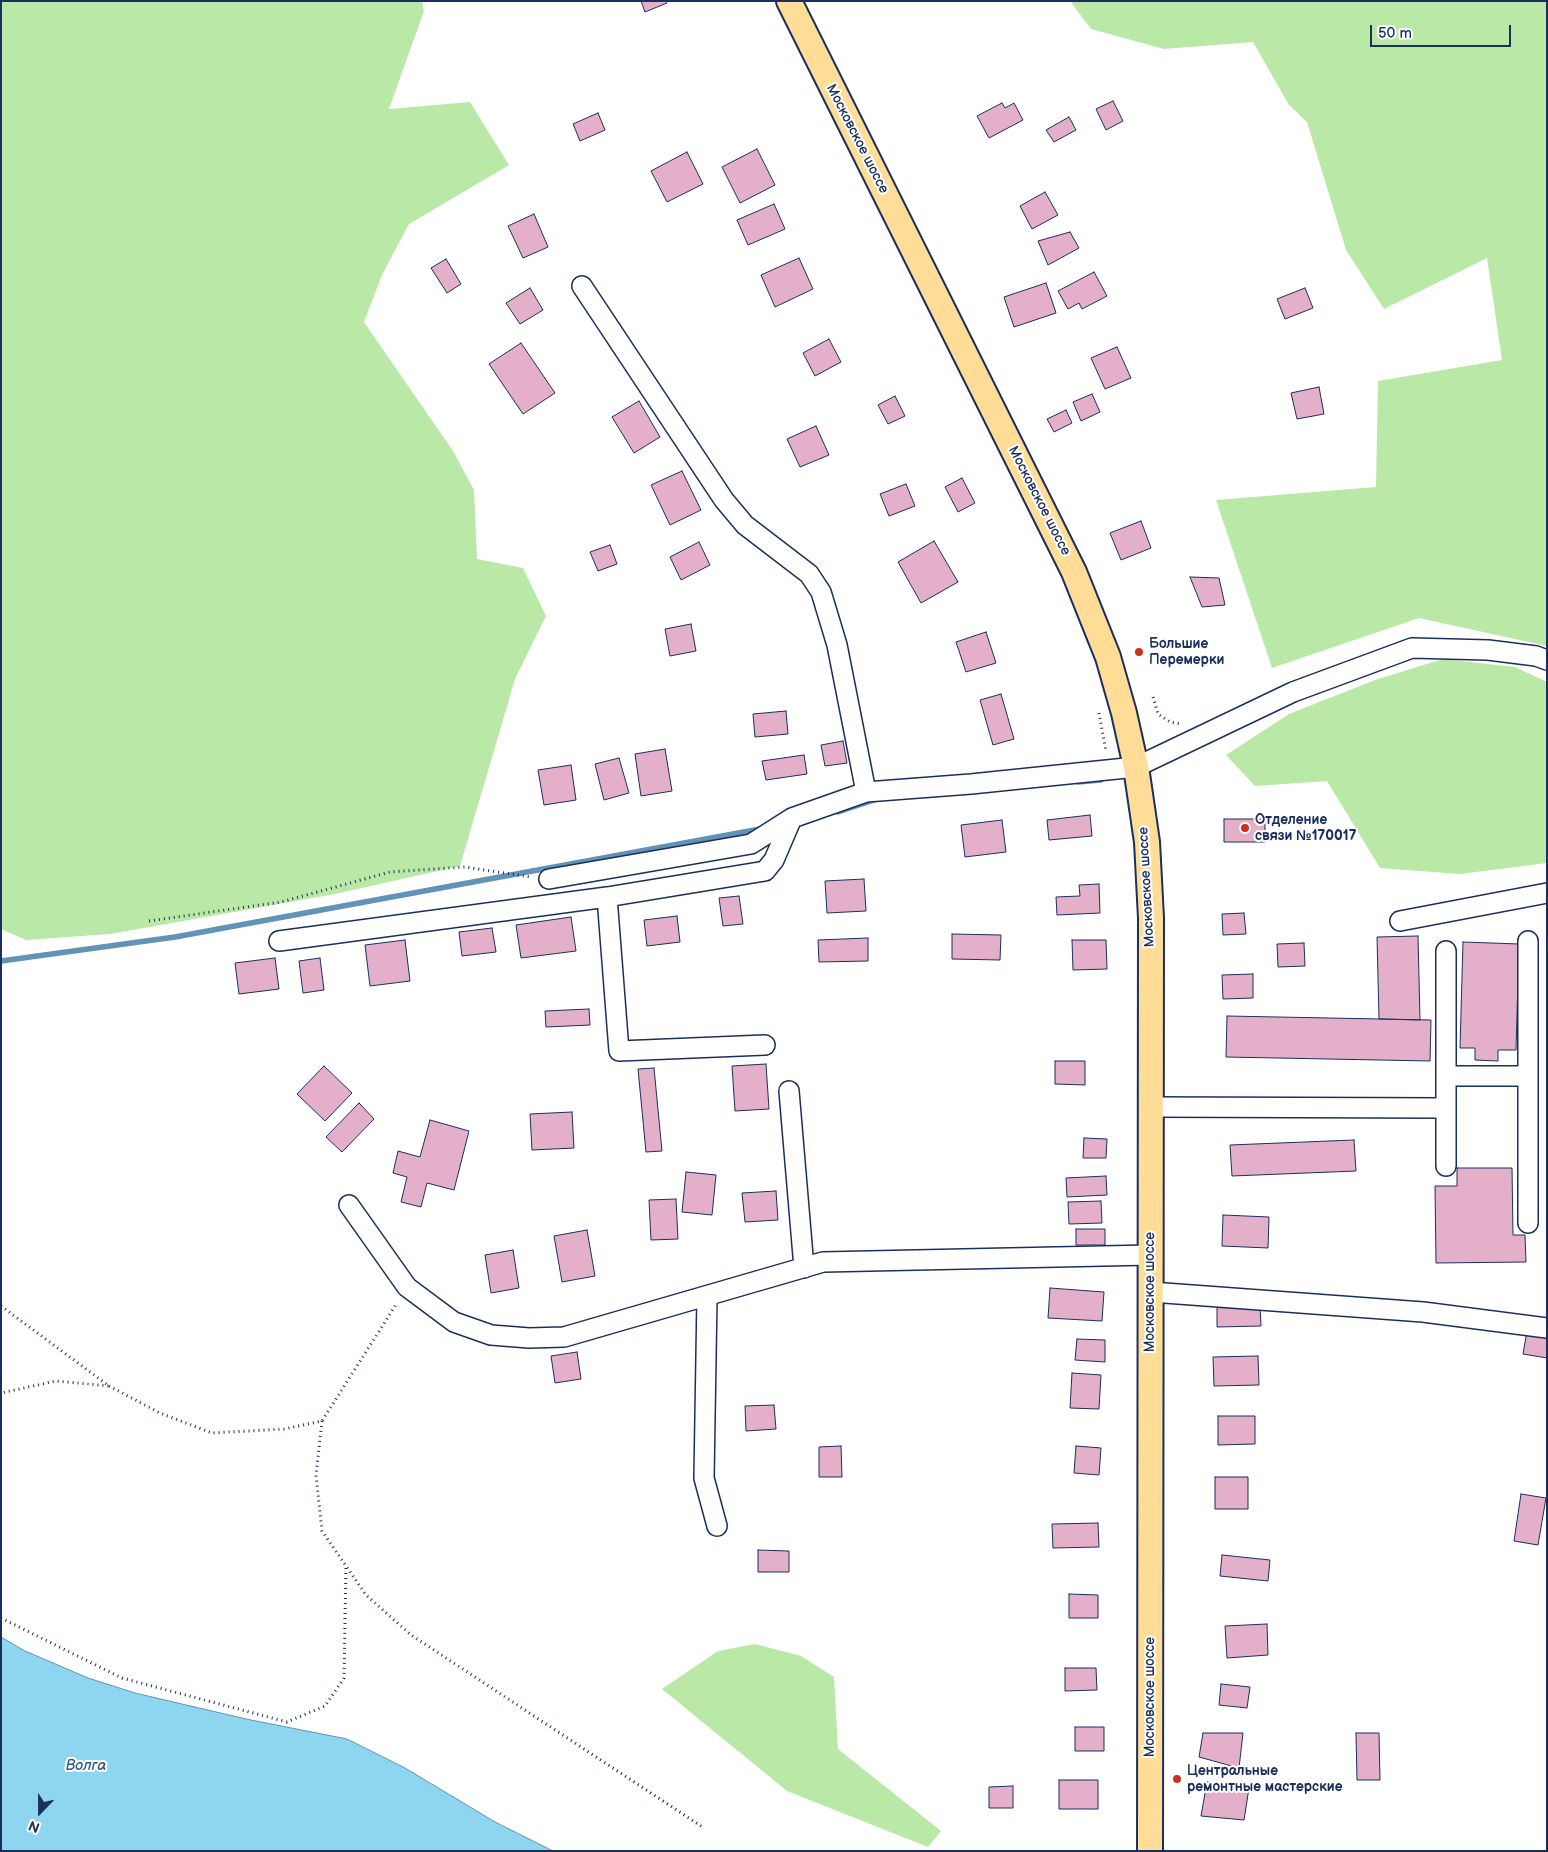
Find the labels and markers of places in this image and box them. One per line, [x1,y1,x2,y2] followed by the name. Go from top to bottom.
[1149,636,1224,669] place label: Большие Перемерки
[1133,646,1145,658] marker: Большие Перемерки
[1255,812,1356,844] place label: Отделение связи №170017
[1239,822,1251,834] marker: Отделение связи №170017
[1187,1763,1342,1795] place label: Центральные ремонтные мастерские
[1171,1773,1183,1785] marker: Центральные ремонтные мастерские

